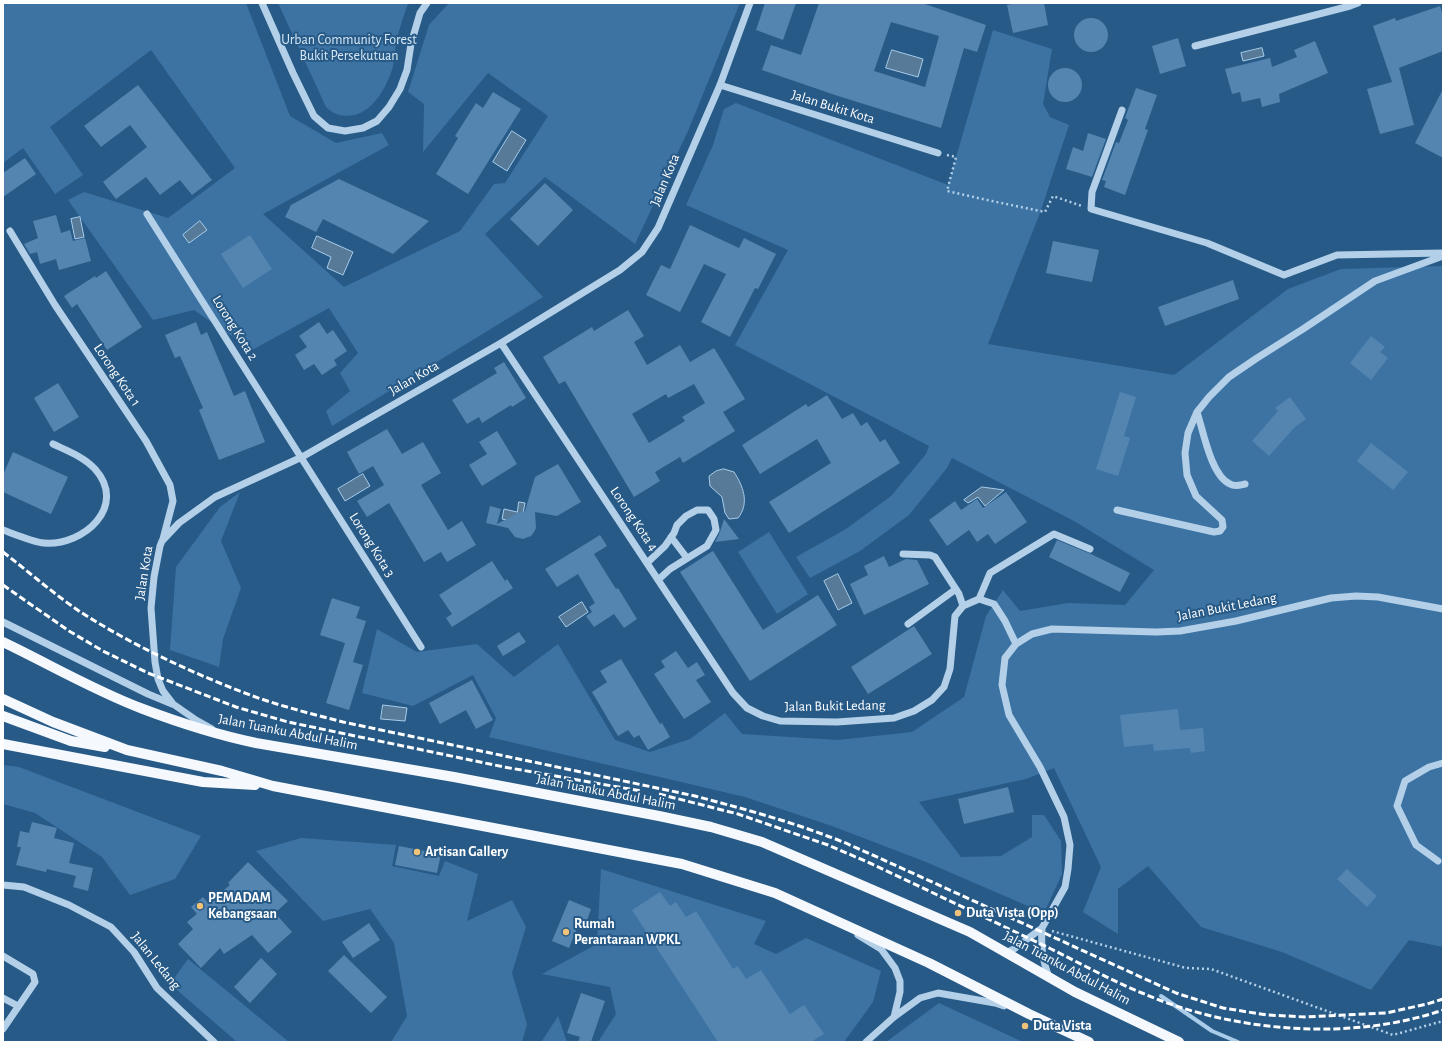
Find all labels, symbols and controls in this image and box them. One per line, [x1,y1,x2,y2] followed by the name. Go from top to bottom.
[281,32,417,64] park label: Urban Community Forest Bukit Persekutuan
[789,86,877,128] street label: Jalan Bukit Kota
[647,151,683,209] street label: Jalan Kota
[208,292,262,364] street label: Lorong Kota 2
[90,340,144,410] street label: Lorong Kota 1
[386,357,442,399] street label: Jalan Kota
[606,484,662,554] street label: Lorong Kota 4
[345,510,399,580] street label: Lorong Kota 3
[131,545,157,601] street label: Jalan Kota
[1176,589,1278,625] street label: Jalan Bukit Ledang
[784,697,886,715] street label: Jalan Bukit Ledang
[217,710,359,754] street label: Jalan Tuanku Abdul Halim
[535,770,677,814] street label: Jalan Tuanku Abdul Halim
[425,844,508,860] place label: Artisan Gallery
[412,847,422,857] marker: Artisan Gallery
[208,890,277,922] place label: PEMADAM Kebangsaan
[195,901,205,911] marker: PEMADAM Kebangsaan
[966,905,1059,921] place label: Duta Vista (Opp)
[953,908,963,918] marker: Duta Vista (Opp)
[574,916,680,948] place label: Rumah Perantaraan WPKL
[561,927,571,937] marker: Rumah Perantaraan WPKL
[1001,927,1133,1009] street label: Jalan Tuanku Abdul Halim
[128,929,184,993] street label: Jalan Ledang
[1033,1018,1092,1034] place label: Duta Vista
[1020,1021,1030,1031] marker: Duta Vista

